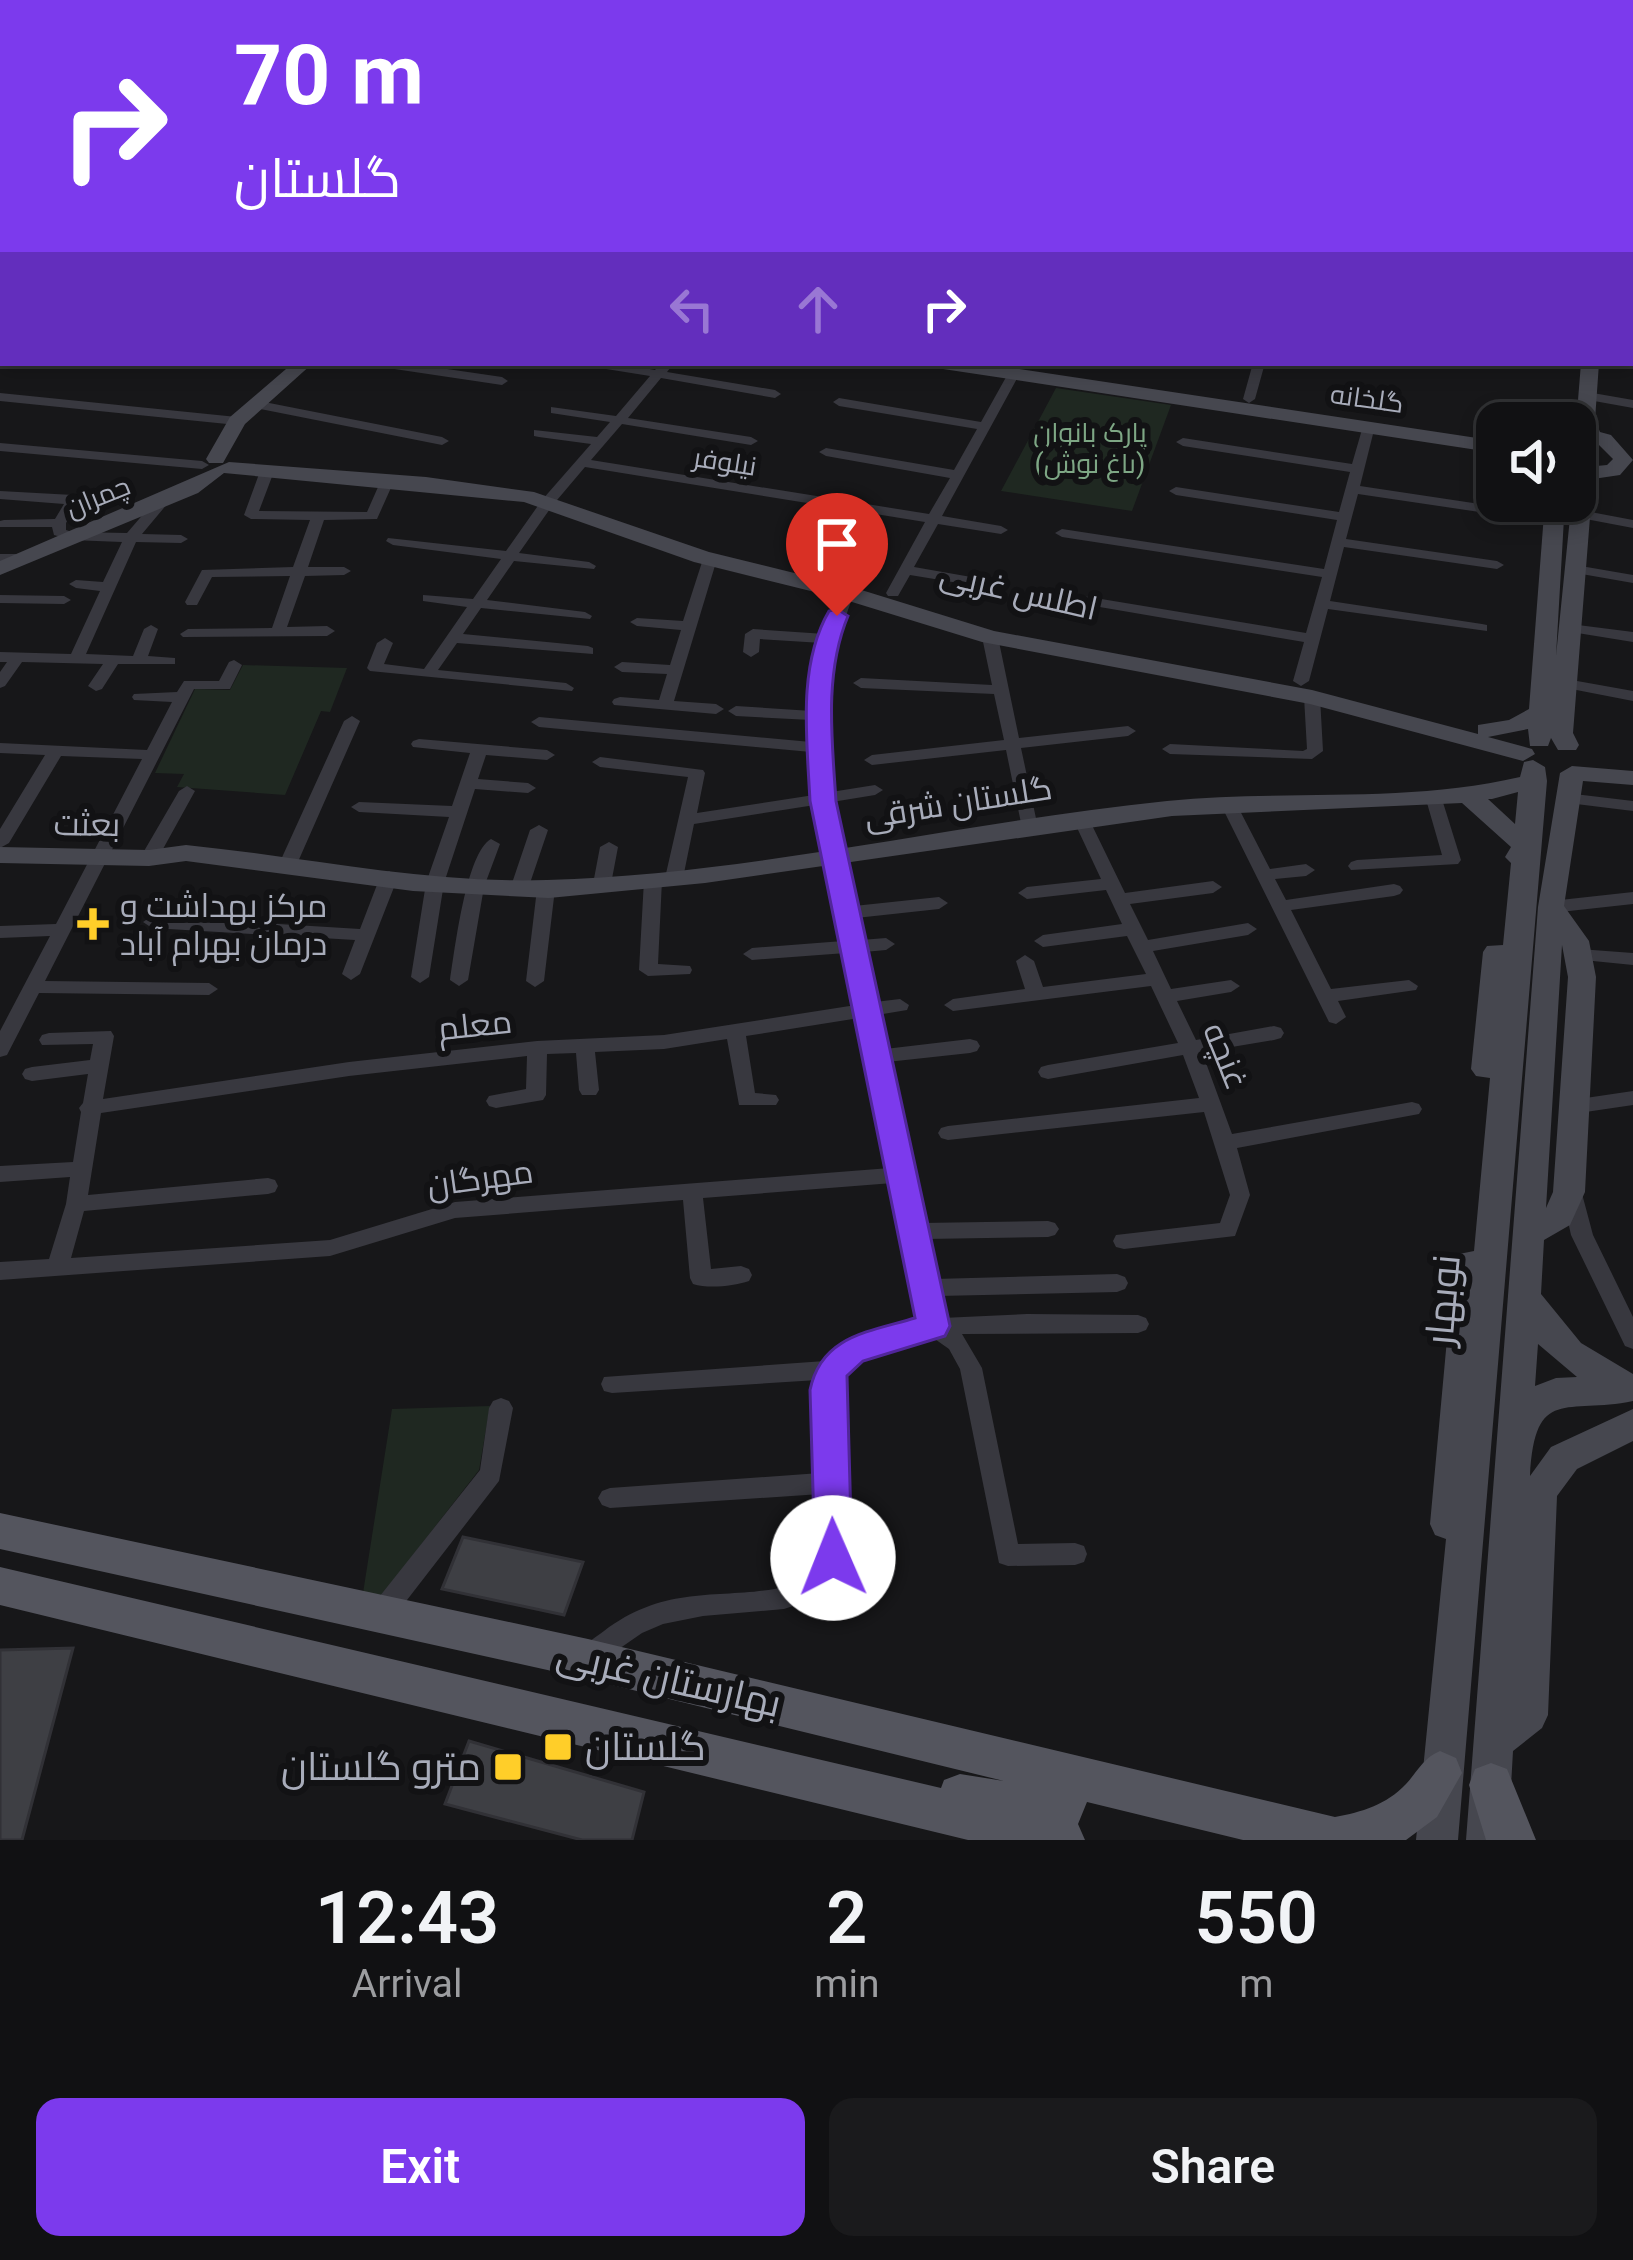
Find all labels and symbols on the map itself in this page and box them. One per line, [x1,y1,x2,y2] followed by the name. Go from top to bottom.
[1328,378,1406,420] street label: گلخانه
[1033,417,1147,482] park label: پارک بانوان (باغ نوش)
[689,441,759,483] street label: نیلوفر
[61,470,136,526] street label: چمران
[786,493,888,616] pin
[936,554,1101,629] street label: اطلس غربی
[861,768,1055,837] street label: گلستان شرقی
[53,804,121,844] street label: بعثت
[120,886,327,966] place label: مرکز بهداشت و درمان بهرام آباد
[77,908,109,940] marker: مرکز بهداشت و درمان بهرام آباد
[436,1002,514,1051] street label: معلم
[1193,1017,1257,1096] street label: غنچه
[424,1151,536,1205] street label: مهرگان
[1416,1253,1470,1349] street label: نوبهار
[770,1495,896,1621] position arrow
[553,1631,785,1727] street label: بهارستان غربی
[585,1724,706,1770] place label: گلستان
[542,1731,574,1763] marker: گلستان
[281,1744,481,1790] place label: مترو گلستان
[492,1751,524,1783] marker: مترو گلستان

